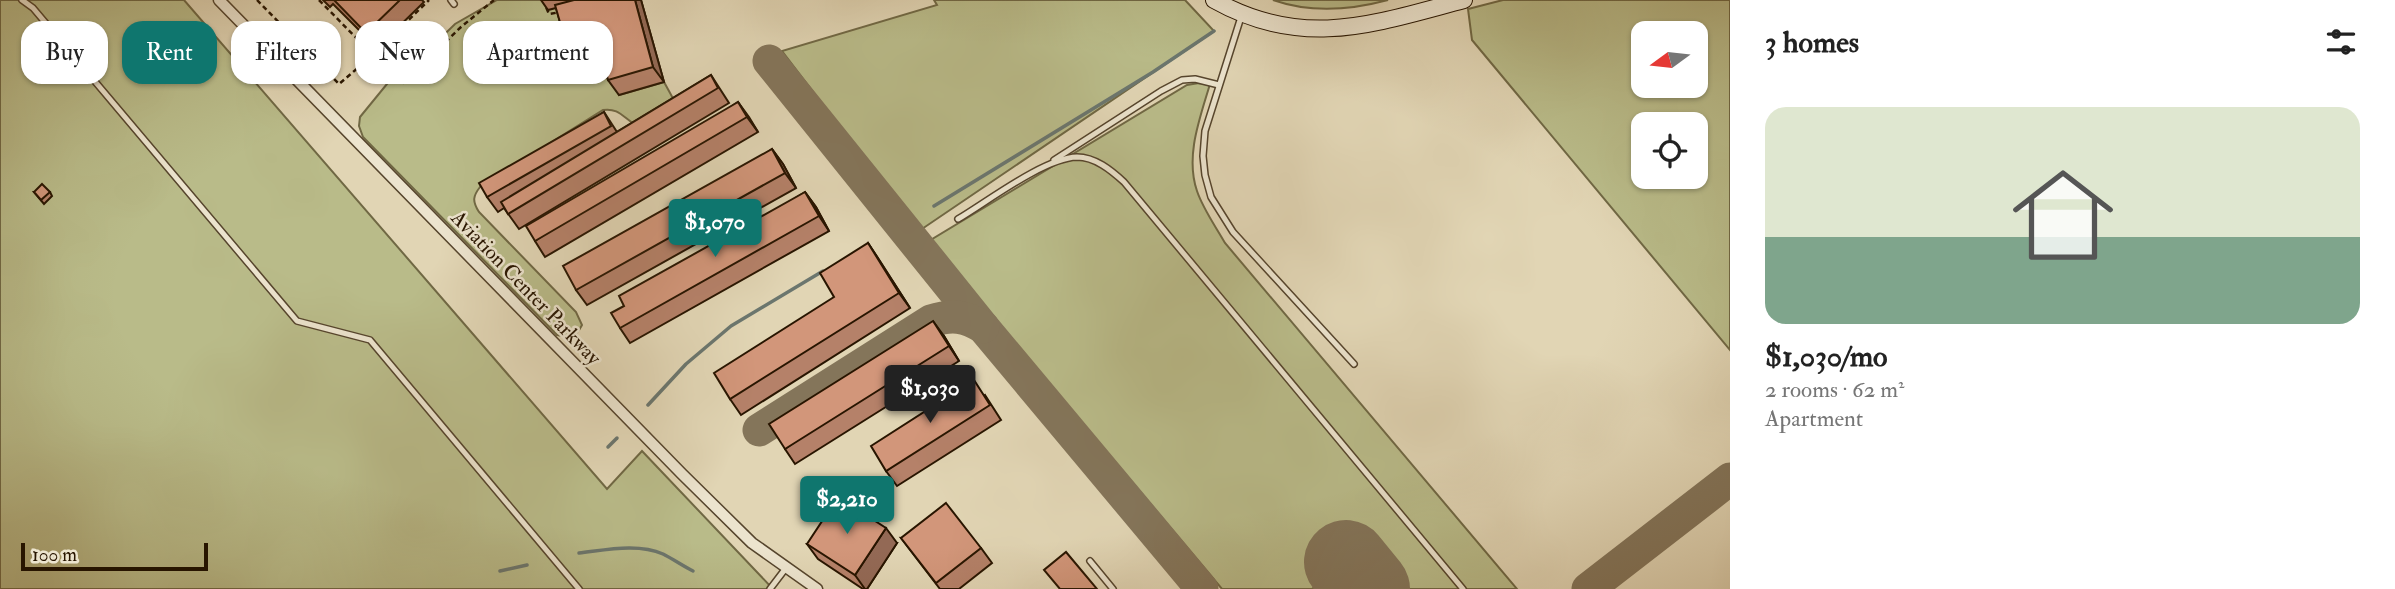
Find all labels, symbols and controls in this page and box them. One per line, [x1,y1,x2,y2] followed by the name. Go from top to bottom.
[21,21,108,84] chip: Buy
[122,21,217,84] chip: Rent
[231,21,341,84] chip: Filters
[355,21,449,84] chip: New
[463,21,613,84] chip: Apartment
[1631,21,1708,98] north arrow
[1631,21,1708,189] map controls
[2322,23,2360,61] icon: filters
[1765,24,1859,61] text: 3 homes
[1631,112,1708,189] button: locate
[2000,152,2126,278] icon: home
[658,200,772,259] pin: $1,070
[444,204,607,372] street label: Aviation Center Parkway
[685,207,745,236] text: $1,070
[1765,338,1888,375] text: $1,030/mo
[873,366,987,425] pin: $1,030
[900,373,960,402] text: $1,030
[1765,375,1904,404] text: 2 rooms · 62 m²
[1765,404,1863,433] text: Apartment
[790,476,904,536] pin: $2,210
[816,484,878,513] text: $2,210
[21,540,208,572] scale bar
[32,543,77,567] text: 100 m

